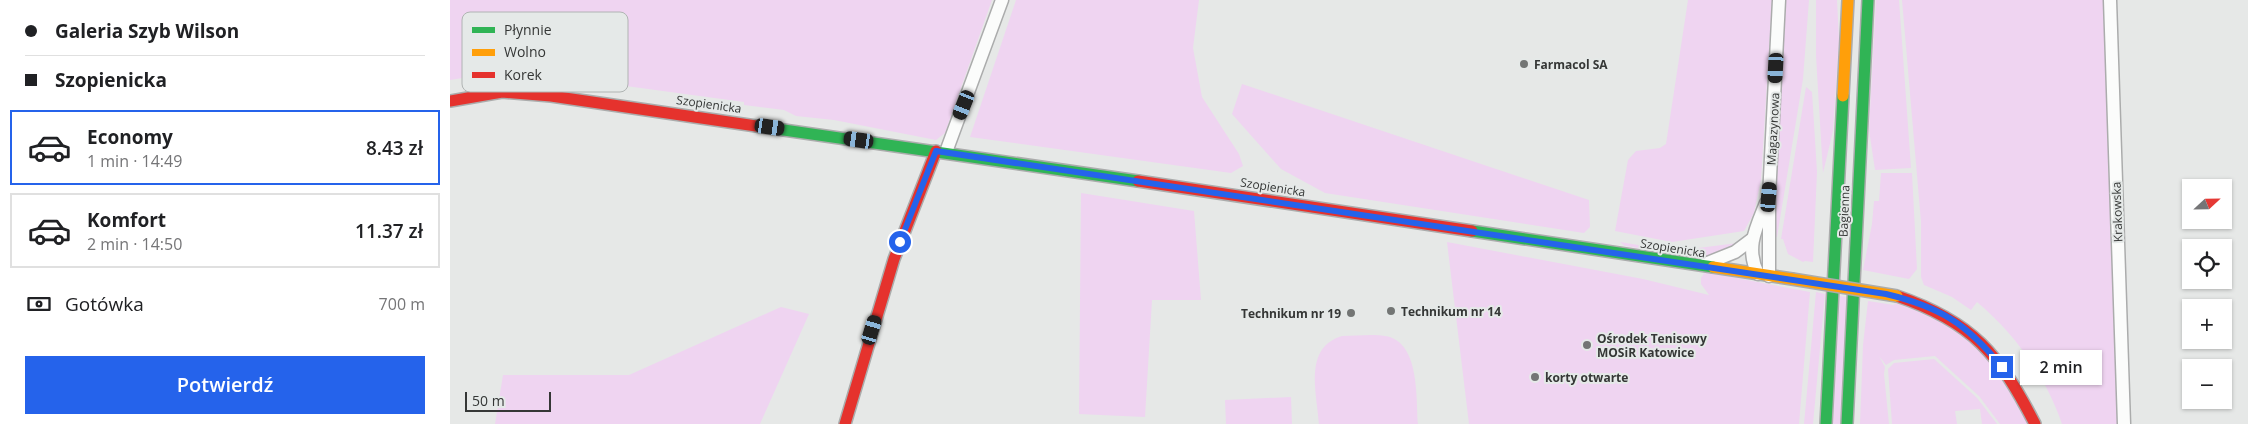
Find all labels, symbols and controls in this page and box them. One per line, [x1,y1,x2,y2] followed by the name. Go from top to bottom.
[462,12,628,92] legend
[55,18,239,44] text: Galeria Szyb Wilson
[504,20,552,39] text: Płynnie
[504,42,546,61] text: Wolno
[1767,53,1784,83] car
[1534,56,1608,73] place label: Farmacol SA
[1518,58,1530,70] marker: Farmacol SA
[504,65,543,84] text: Korek
[55,67,167,93] text: Szopienicka
[951,88,976,122] car
[675,91,743,117] street label: Szopienicka
[1763,92,1783,166] street label: Magazynowa
[754,117,785,137] car
[87,124,173,150] text: Economy
[27,125,72,170] icon: car
[843,130,874,150] car
[366,135,423,161] text: 8.43 zł
[87,150,182,172] text: 1 min · 14:49
[1239,173,1307,201] street label: Szopienicka
[2182,179,2232,229] north arrow
[2182,179,2232,409] map controls
[1760,181,1777,213] car
[2107,182,2127,242] street label: Krakowska
[1835,185,1853,237] street label: Bagienna
[87,207,166,233] text: Komfort
[27,208,72,253] icon: car
[355,218,423,244] text: 11.37 zł
[889,231,911,253] route start
[87,233,182,255] text: 2 min · 14:50
[1639,234,1707,262] street label: Szopienicka
[2182,239,2232,289] button: locate
[25,290,53,318] icon: cash
[65,291,144,317] text: Gotówka
[379,293,425,315] text: 700 m
[2182,299,2232,349] button: +
[1401,303,1501,320] place label: Technikum nr 14
[1241,305,1341,322] place label: Technikum nr 19
[1385,305,1397,317] marker: Technikum nr 14
[1345,307,1357,319] marker: Technikum nr 19
[860,313,883,347] car
[1597,330,1707,361] place label: Ośrodek Tenisowy MOSiR Katowice
[1581,339,1593,351] marker: Ośrodek Tenisowy MOSiR Katowice
[2020,350,2102,384] callout: 2 min
[25,356,425,414] button: Potwierdź
[1991,356,2013,378] route end
[2039,356,2083,378] text: 2 min
[2182,359,2232,409] button: −
[1545,369,1628,386] place label: korty otwarte
[1529,371,1541,383] marker: korty otwarte
[465,389,551,412] scale bar
[472,391,505,410] text: 50 m

